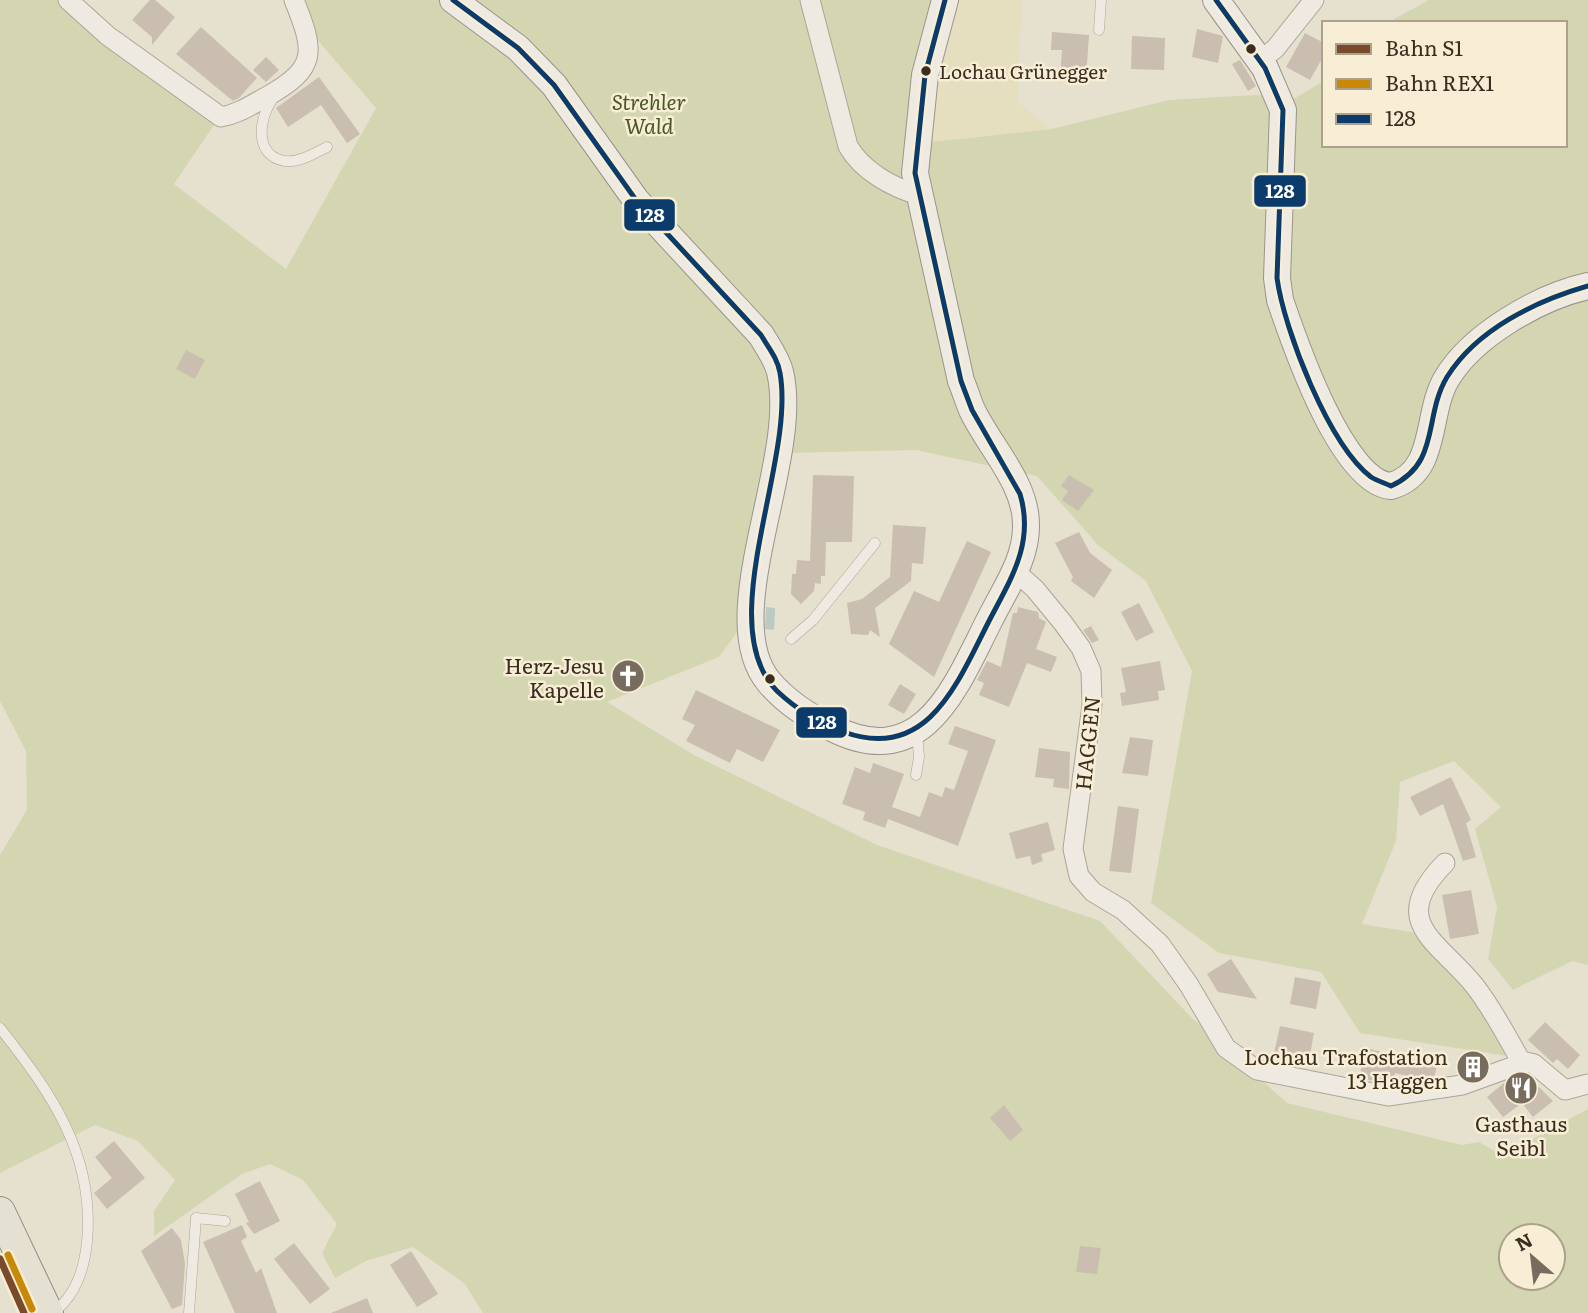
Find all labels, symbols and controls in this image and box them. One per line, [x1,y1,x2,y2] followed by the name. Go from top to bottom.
[1322,21,1567,147] legend
[1385,31,1464,62] text: Bahn S1
[1244,42,1258,56] unlabelled marker
[939,57,1107,85] place label: Lochau Grünegger
[919,64,933,78] marker: Lochau Grünegger
[1385,66,1494,97] text: Bahn REX1
[612,85,687,140] park label: Strehler Wald
[1385,101,1416,132] text: 128
[1253,174,1307,208] line badge: 128
[1265,176,1295,204] text: 128
[623,198,676,232] line badge: 128
[635,200,665,228] text: 128
[505,649,604,704] place label: Herz-Jesu Kapelle
[609,657,647,695] church icon: Herz-Jesu Kapelle
[763,672,777,686] unlabelled marker
[1066,694,1106,792] street label: HAGGEN
[795,706,848,739] line badge: 128
[807,707,837,735] text: 128
[1244,1040,1448,1095] place label: Lochau Trafostation 13 Haggen
[1454,1048,1492,1086] building icon: Lochau Trafostation 13 Haggen
[1502,1069,1540,1107] restaurant icon: Gasthaus Seibl
[1475,1107,1567,1162] place label: Gasthaus Seibl
[1497,1222,1567,1292] north arrow
[1510,1225,1537,1257] text: N

